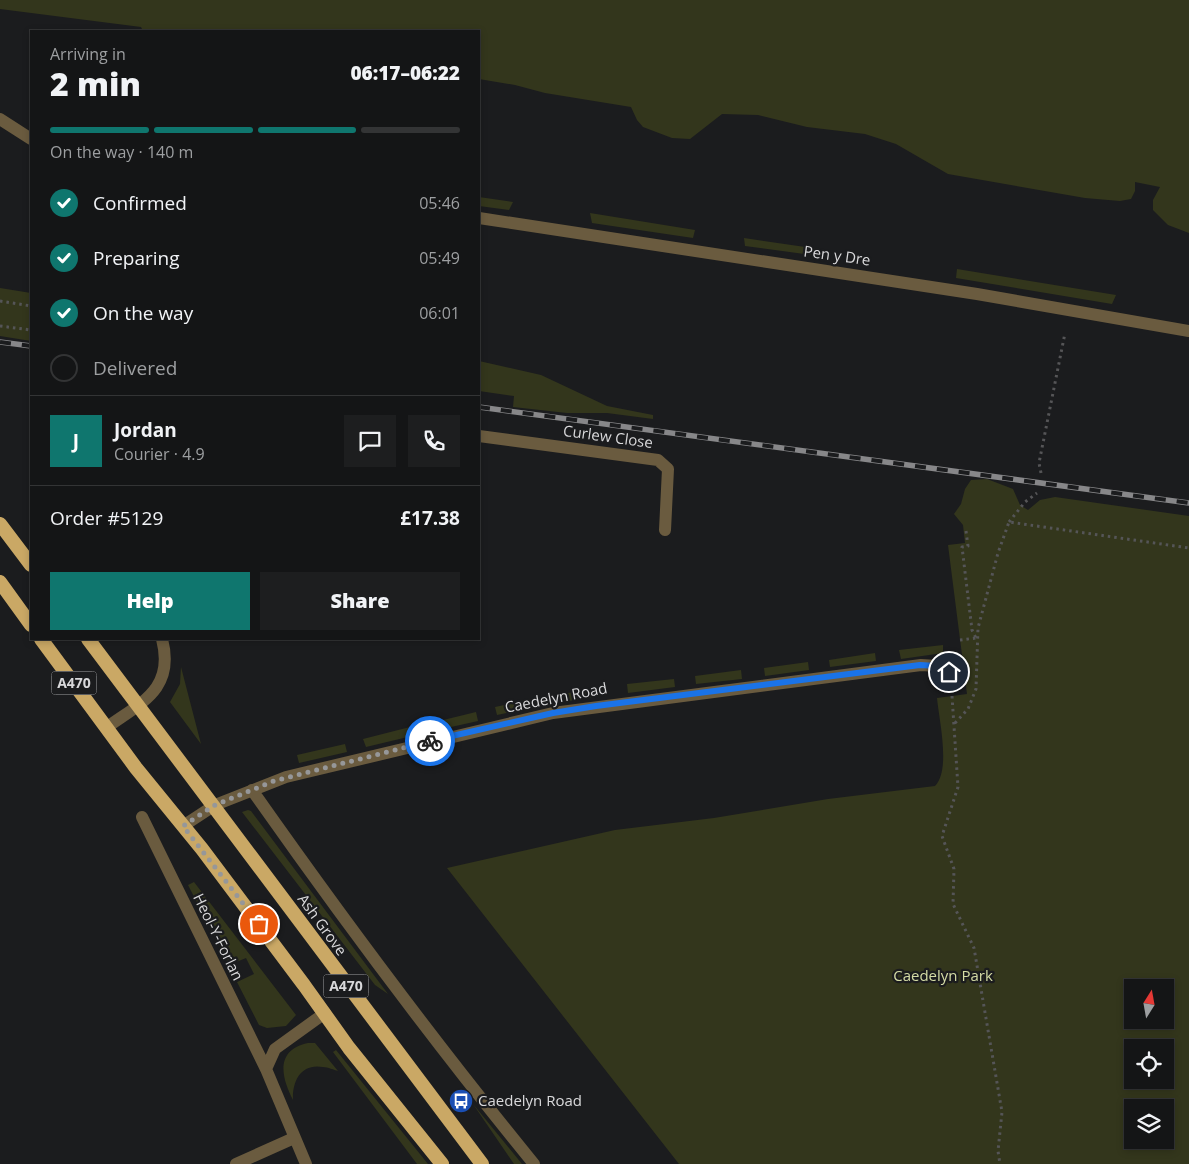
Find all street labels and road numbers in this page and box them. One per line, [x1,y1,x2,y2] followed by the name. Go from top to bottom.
[802,240,872,270] street label: Pen y Dre
[562,420,654,452] street label: Curlew Close
[52,671,96,694] road number: A470
[503,677,609,717] street label: Caedelyn Road
[189,890,249,983] street label: Heol-Y-Forlan
[294,890,352,959] street label: Ash Grove
[324,974,368,998] road number: A470

